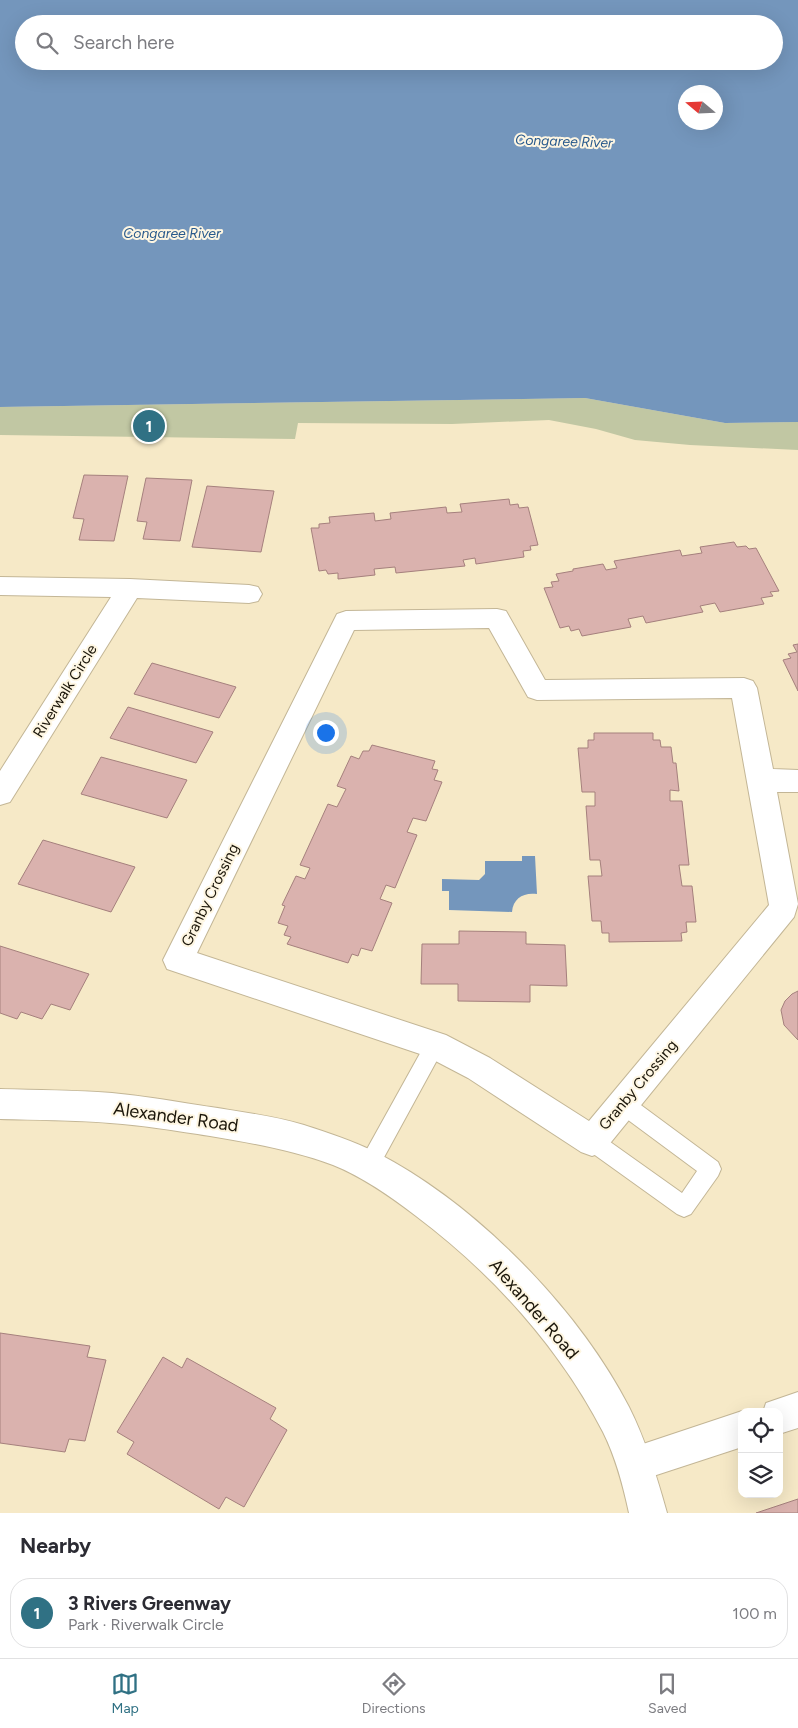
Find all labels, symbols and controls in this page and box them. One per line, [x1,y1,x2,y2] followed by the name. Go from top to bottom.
[15,15,783,70] search box
[33,29,61,57] icon: search
[73,31,175,54] text: Search here
[678,85,723,130] north arrow
[515,131,614,152] water label: Congaree River
[123,225,222,242] water label: Congaree River
[133,407,165,445] pin: 1
[29,641,101,741] street label: Riverwalk Circle
[313,720,339,746] your location
[177,841,243,949] street label: Granby Crossing
[595,1036,681,1134] street label: Granby Crossing
[112,1097,240,1137] street label: Alexander Road
[484,1254,584,1364] street label: Alexander Road
[738,1408,783,1498] map controls
[738,1408,783,1453] button: locate
[738,1453,783,1498] button: layers
[20,1533,91,1558] text: Nearby
[68,1592,231,1615] text: 3 Rivers Greenway
[34,1604,40,1623] text: 1
[732,1604,777,1623] text: 100 m
[68,1615,224,1634] text: Park · Riverwalk Circle
[111,1670,139,1717] tab: Map
[362,1670,426,1717] tab: Directions
[648,1670,687,1717] tab: Saved

